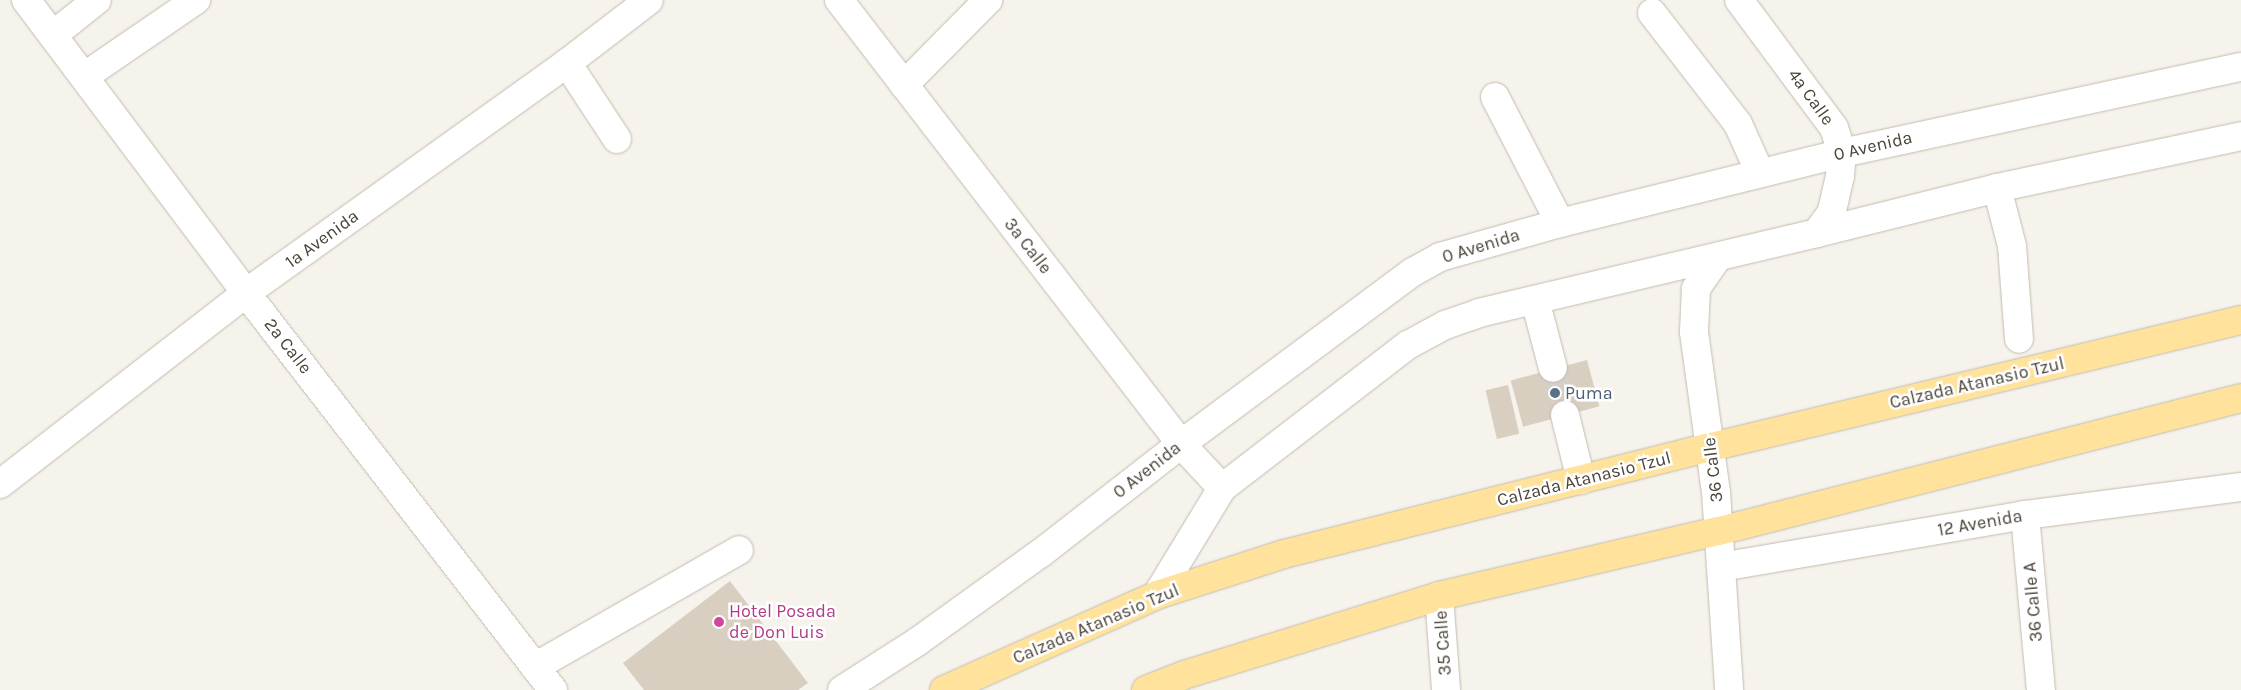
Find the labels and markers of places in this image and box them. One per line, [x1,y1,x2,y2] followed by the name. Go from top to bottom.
[1565,382,1613,404] place label: Puma
[1549,387,1561,399] marker: Puma
[729,601,836,644] place label: Hotel Posada de Don Luis
[713,616,725,628] marker: Hotel Posada de Don Luis

